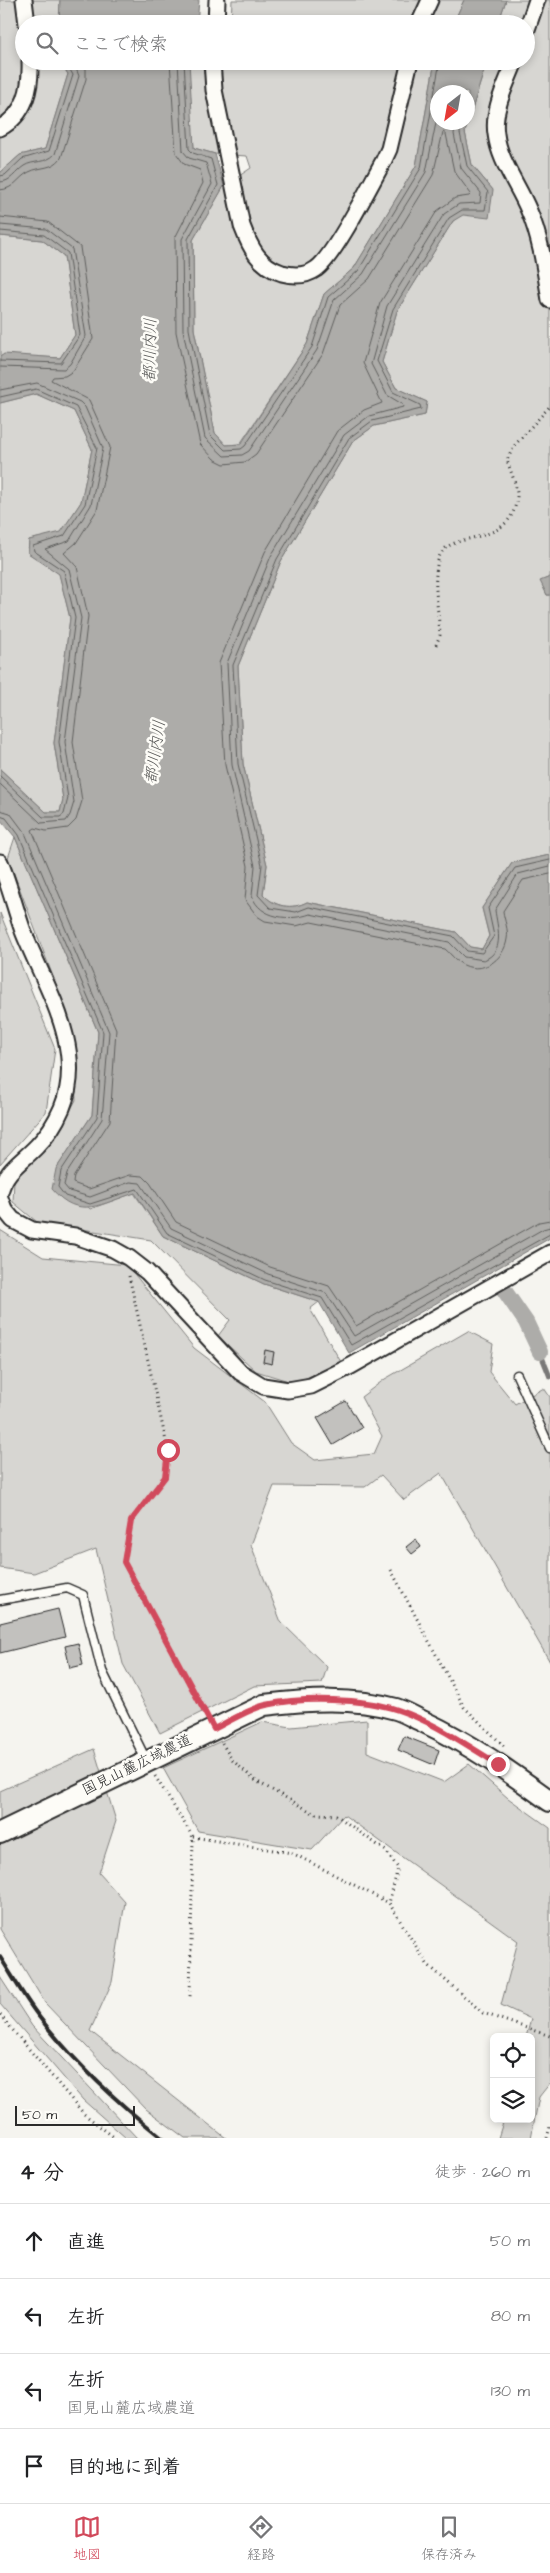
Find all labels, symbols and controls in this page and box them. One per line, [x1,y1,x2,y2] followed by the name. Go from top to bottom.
[15,15,535,70] search box
[33,29,61,57] icon: search
[73,31,168,58] text: ここで検索
[430,85,475,130] north arrow
[138,318,162,382] water label: 都川内川
[140,719,170,785] water label: 都川内川
[157,1439,180,1462] route start
[78,1729,196,1801] street label: 国見山麓広域農道
[487,1753,510,1776] route end
[490,2033,535,2123] map controls
[490,2033,535,2078] button: locate
[490,2078,535,2123] button: layers
[15,2103,135,2126] scale bar
[22,2105,57,2125] text: 50 m
[20,2158,64,2187] text: 4 分
[435,2161,530,2183] text: 徒歩 · 260 m
[20,2227,48,2255] icon: ahead
[67,2229,105,2256] text: 直進
[490,2230,530,2252] text: 50 m
[20,2302,48,2330] icon: left
[67,2304,105,2331] text: 左折
[491,2305,530,2327] text: 80 m
[67,2367,105,2394] text: 左折
[20,2377,48,2405] icon: left
[491,2380,530,2402] text: 130 m
[67,2397,195,2419] text: 国見山麓広域農道
[20,2452,48,2480] icon: arrive
[67,2454,181,2481] text: 目的地に到着
[73,2513,101,2565] tab: 地図
[247,2513,275,2565] tab: 経路
[421,2513,477,2565] tab: 保存済み

